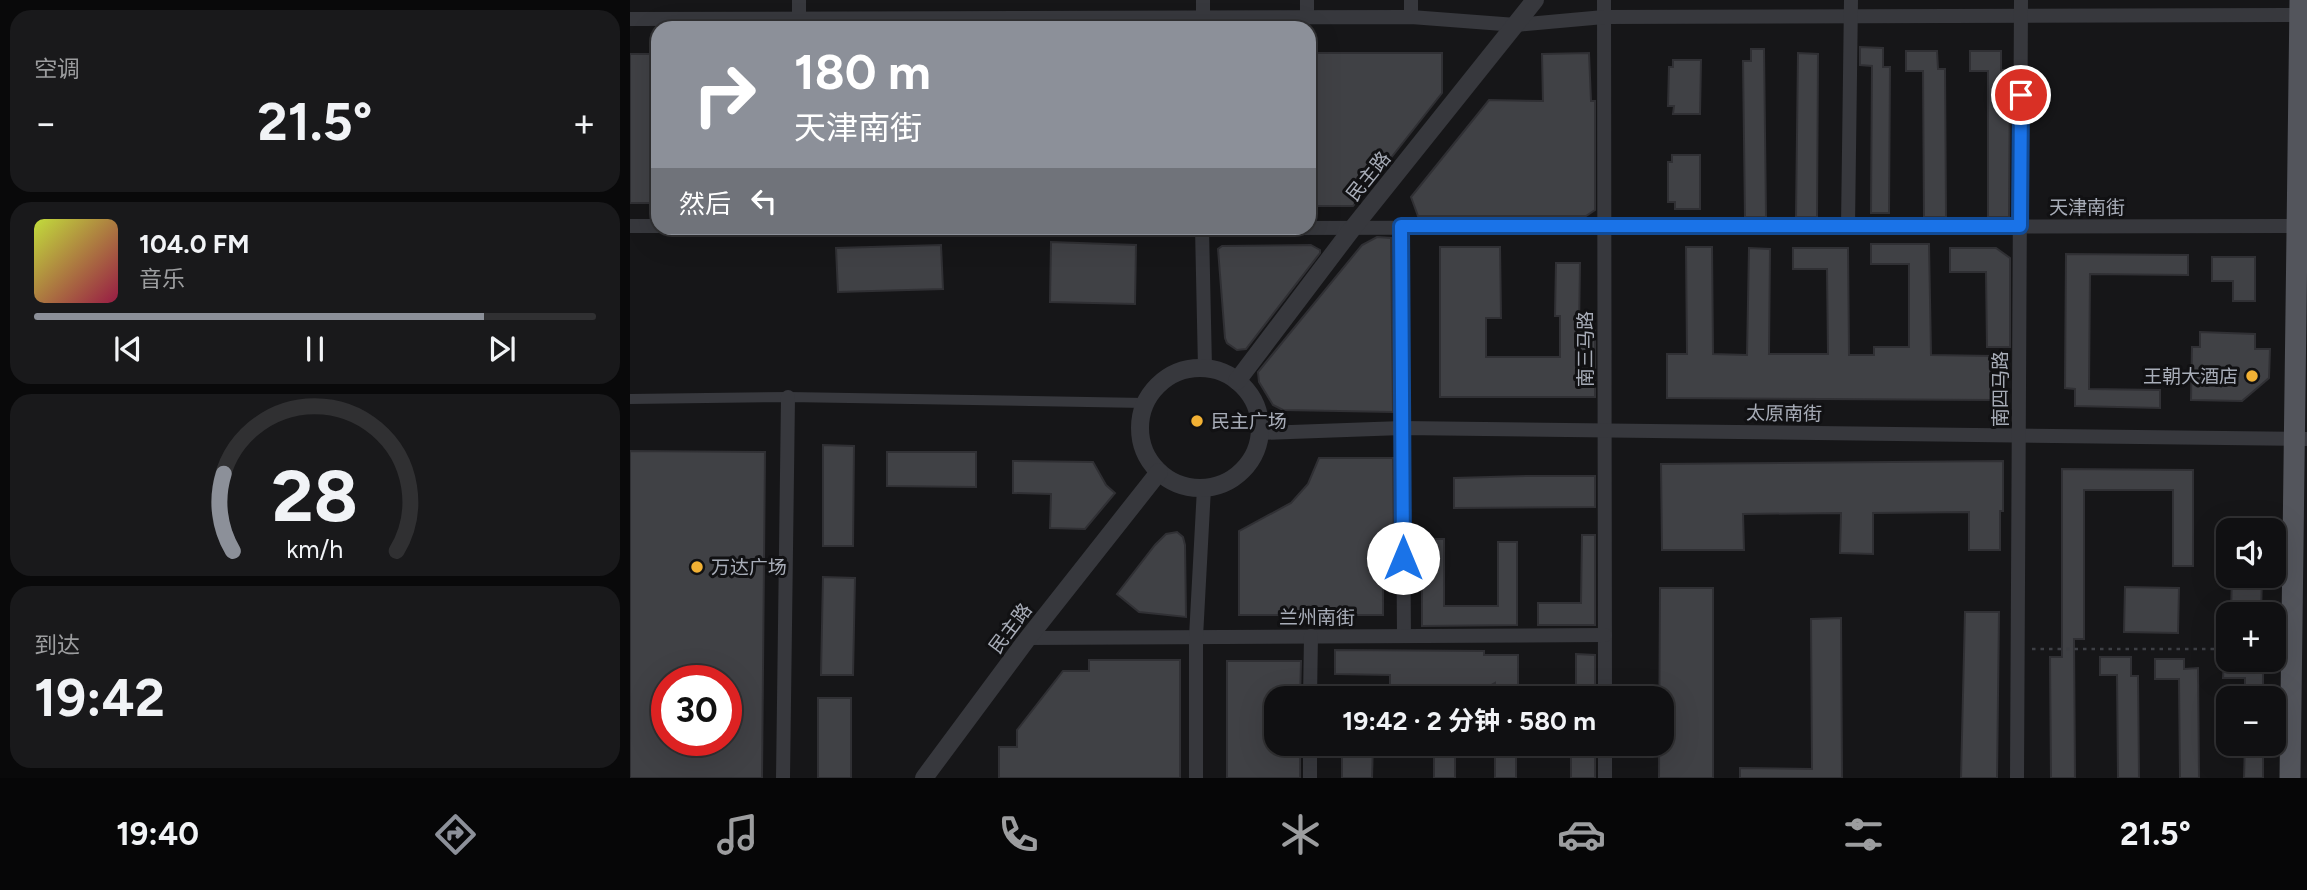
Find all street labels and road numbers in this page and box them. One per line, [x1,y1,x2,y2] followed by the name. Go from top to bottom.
[1342,147,1395,206] street label: 民主路
[2049,196,2125,219] street label: 天津南街
[1574,311,1597,387] street label: 南三马路
[1989,351,2012,427] street label: 南四马路
[1746,401,1822,426] street label: 太原南街
[984,599,1037,658] street label: 民主路
[1279,606,1355,629] street label: 兰州南街

